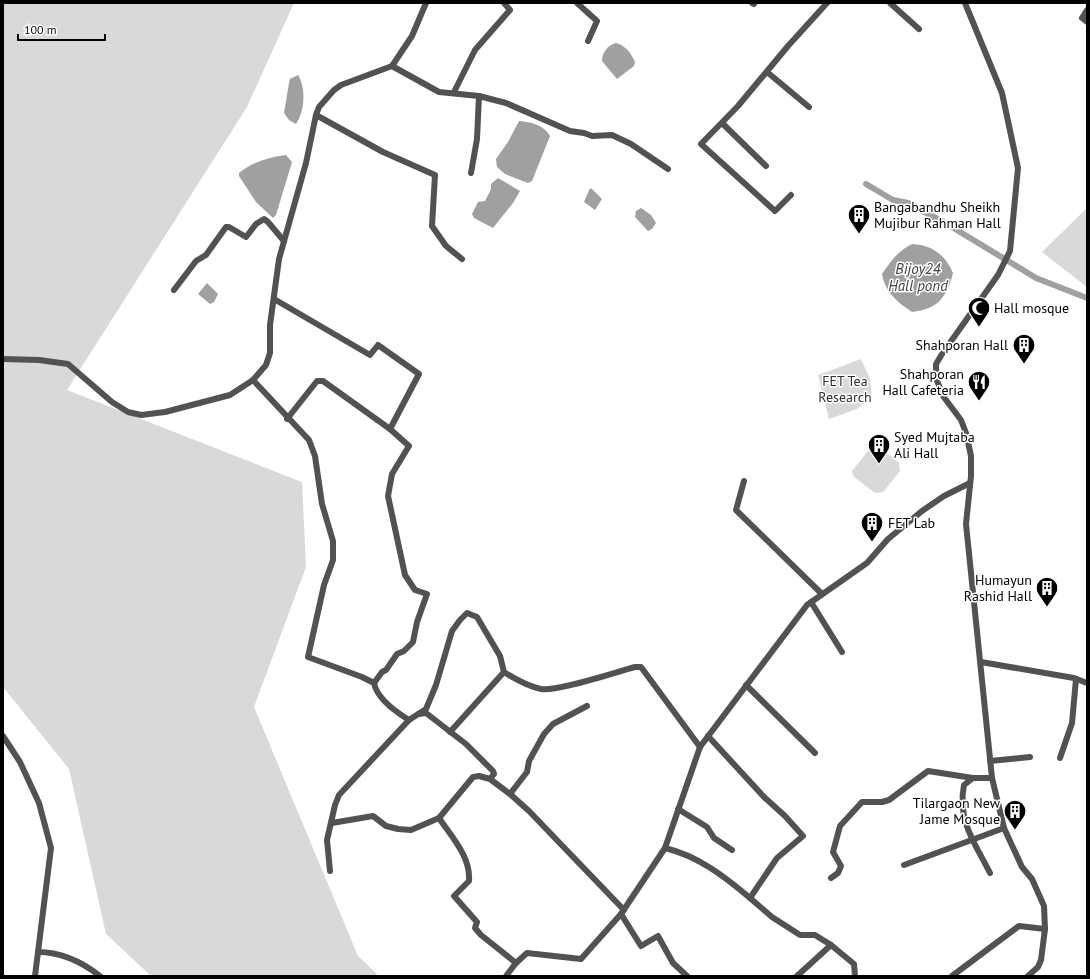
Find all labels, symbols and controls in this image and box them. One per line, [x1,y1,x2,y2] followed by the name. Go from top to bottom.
[18,16,105,42] scale bar
[24,22,57,37] text: 100 m
[874,198,1001,232] place label: Bangabandhu Sheikh Mujibur Rahman Hall
[846,202,872,235] building icon: Bangabandhu Sheikh Mujibur Rahman Hall
[888,259,948,295] water label: Bijoy24 Hall pond
[966,295,992,328] mosque icon: Hall mosque
[994,299,1069,317] place label: Hall mosque
[1011,332,1037,365] building icon: Shahporan Hall
[916,336,1008,354] place label: Shahporan Hall
[882,365,964,399] place label: Shahporan Hall Cafeteria
[966,369,992,402] restaurant icon: Shahporan Hall Cafeteria
[818,372,872,406] park label: FET Tea Research
[894,428,975,462] place label: Syed Mujtaba Ali Hall
[866,432,892,465] building icon: Syed Mujtaba Ali Hall
[859,510,885,543] building icon: FET Lab
[888,514,935,532] place label: FET Lab
[964,571,1032,605] place label: Humayun Rashid Hall
[1034,575,1060,608] building icon: Humayun Rashid Hall
[913,794,1001,828] place label: Tilargaon New Jame Mosque
[1002,798,1028,831] building icon: Tilargaon New Jame Mosque

